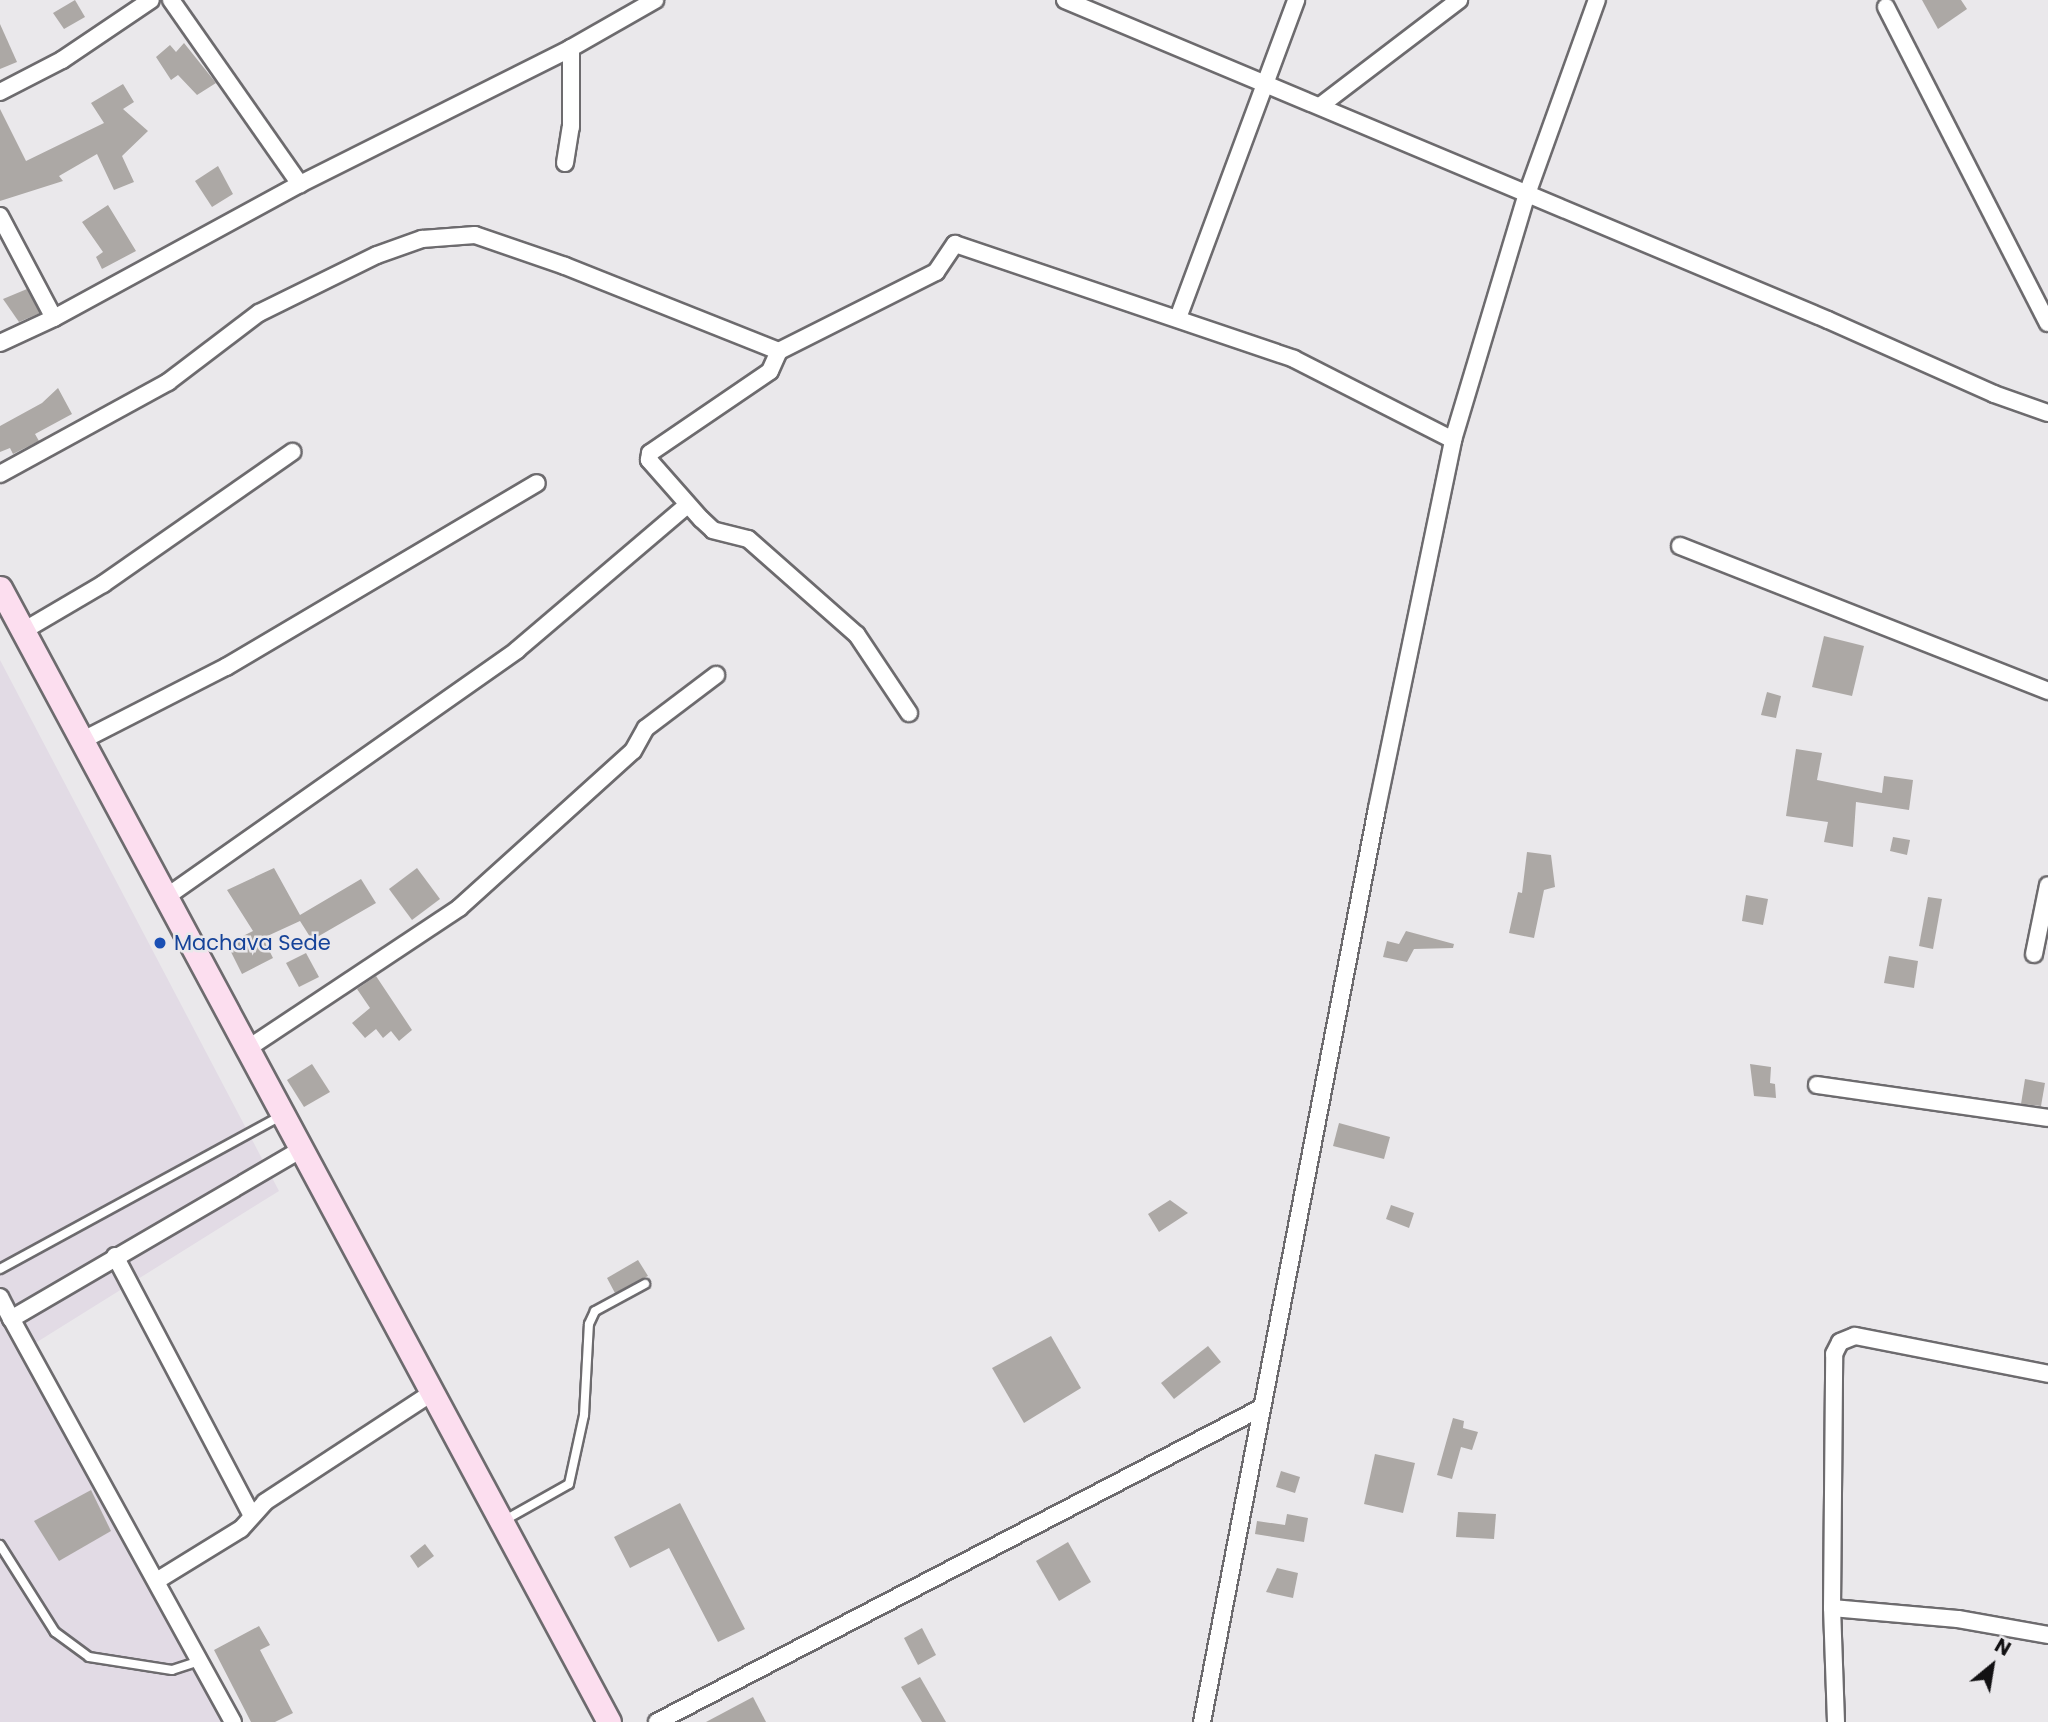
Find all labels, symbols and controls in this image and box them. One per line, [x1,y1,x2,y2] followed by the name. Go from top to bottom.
[174,930,331,956] place label: Machava Sede
[152,935,168,951] marker: Machava Sede
[1957,1631,2027,1701] north arrow
[1990,1632,2016,1663] text: N

